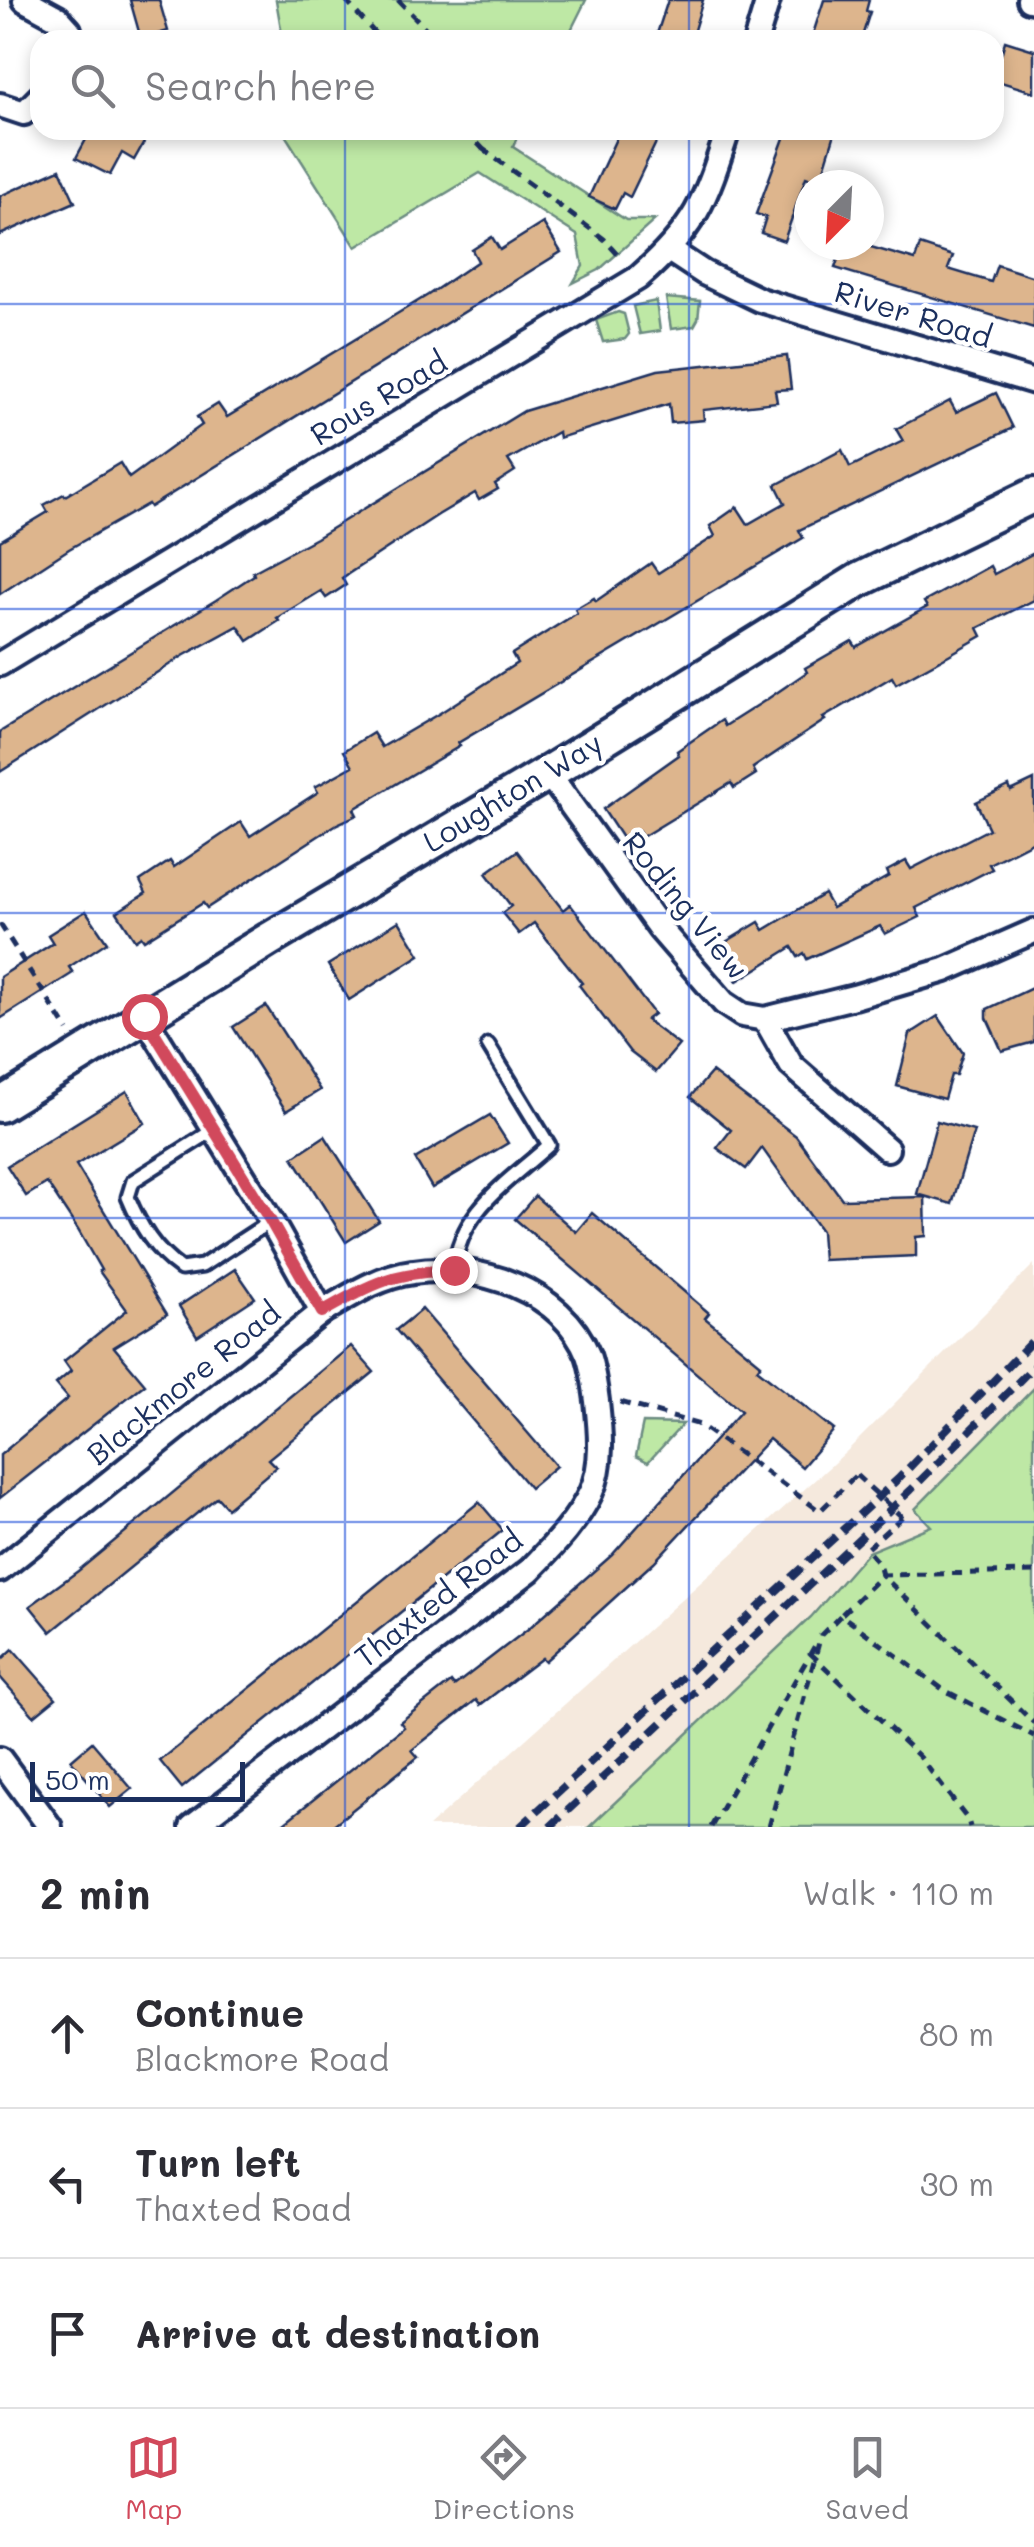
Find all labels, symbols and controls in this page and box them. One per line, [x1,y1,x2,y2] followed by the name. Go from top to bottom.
[30,30,1004,140] search box
[65,58,120,113] icon: search
[145,60,376,110] text: Search here
[794,170,884,260] north arrow
[830,270,997,356] street label: River Road
[302,341,454,454] street label: Rous Road
[415,722,609,861] street label: Loughton Way
[615,823,758,987] street label: Roding View
[122,994,168,1040] route start
[432,1248,478,1294] route end
[78,1292,288,1473] street label: Blackmore Road
[346,1519,530,1676] street label: Thaxted Road
[30,1757,245,1802] scale bar
[45,1761,110,1797] text: 50 m
[40,1865,150,1920] text: 2 min
[802,1871,994,1913] text: Walk · 110 m
[135,1987,304,2037] text: Continue
[40,2006,95,2061] icon: ahead
[919,2012,994,2054] text: 80 m
[135,2037,389,2079] text: Blackmore Road
[135,2137,301,2187] text: Turn left
[40,2156,95,2211] icon: left
[920,2162,994,2204] text: 30 m
[135,2187,351,2229] text: Thaxted Road
[40,2306,95,2361] icon: arrive
[135,2308,540,2358] text: Arrive at destination
[125,2430,182,2526] tab: Map
[433,2430,575,2526] tab: Directions
[826,2430,909,2526] tab: Saved

